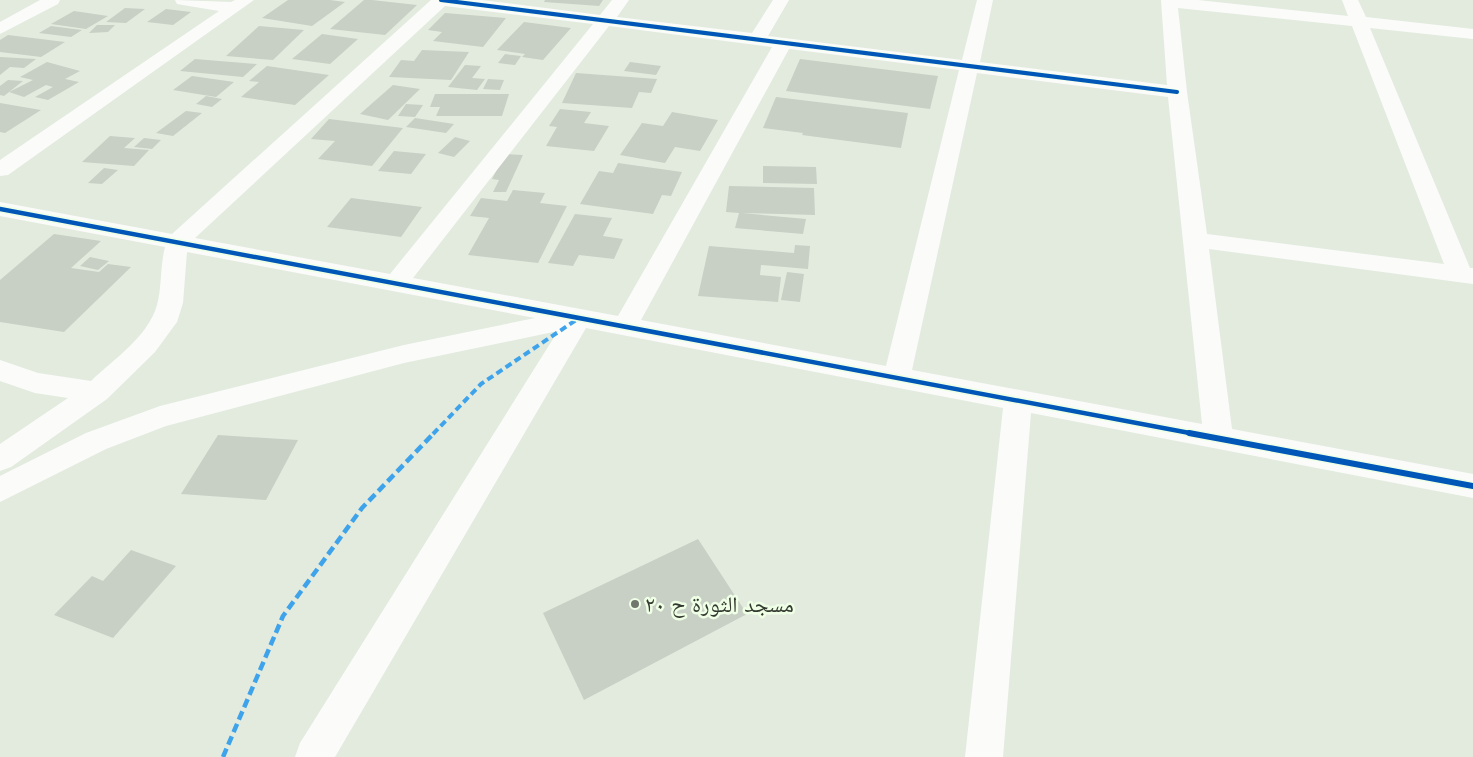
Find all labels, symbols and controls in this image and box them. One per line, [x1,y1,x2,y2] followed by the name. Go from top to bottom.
[645,588,794,620] place label: مسجد الثورة ح ٢٠
[629,598,641,610] marker: مسجد الثورة ح ٢٠

